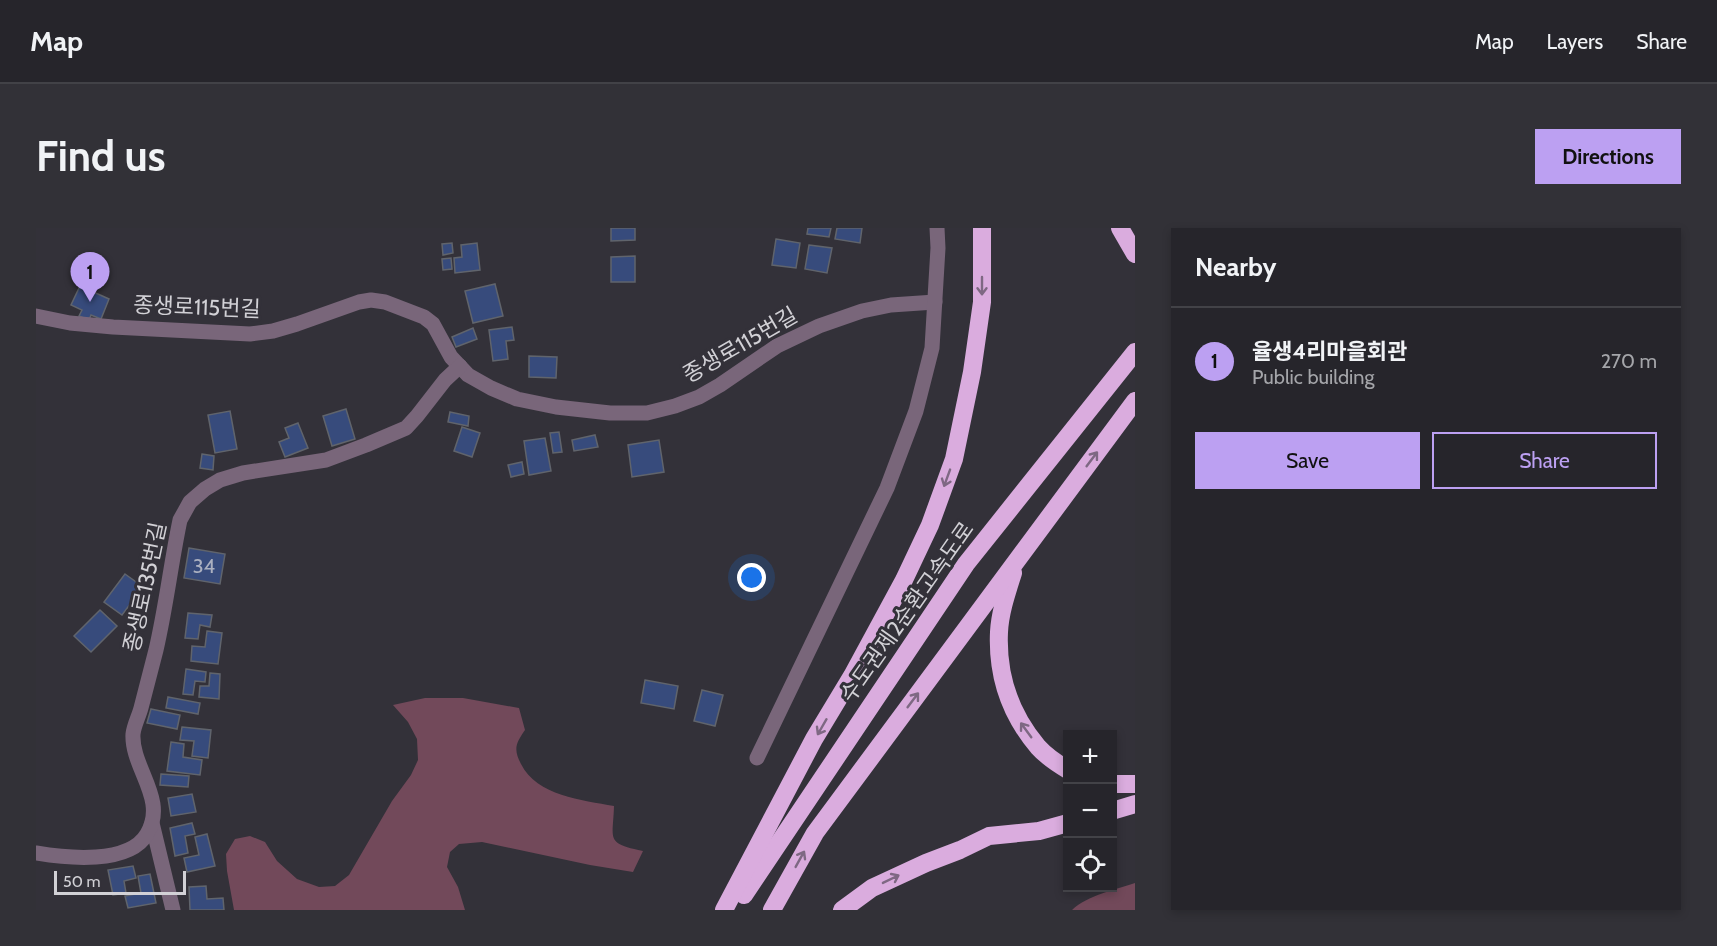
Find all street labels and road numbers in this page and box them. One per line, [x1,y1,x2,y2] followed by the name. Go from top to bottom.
[133,291,261,323] street label: 종생로115번길
[678,301,802,389] street label: 종생로115번길
[835,517,979,707] street label: 수도권제2순환고속도로
[118,520,172,654] street label: 종생로135번길

